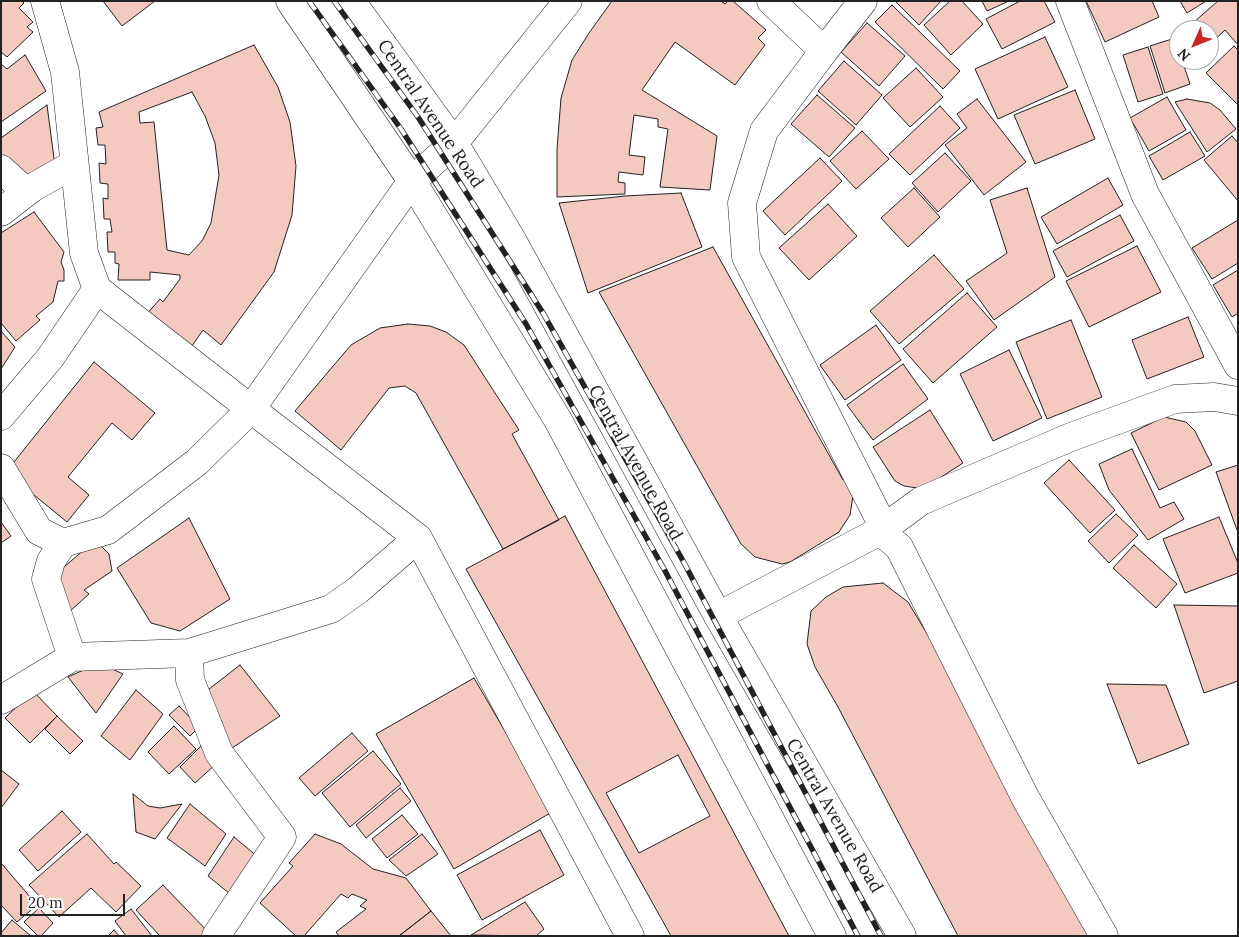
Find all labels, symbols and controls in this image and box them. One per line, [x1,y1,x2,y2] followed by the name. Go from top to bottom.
[1169,20,1219,70] north arrow
[372,36,488,192] street label: Central Avenue Road
[1174,45,1194,65] text: N
[583,382,687,544] street label: Central Avenue Road
[781,735,887,897] street label: Central Avenue Road
[22,884,128,916] scale bar
[28,893,63,912] text: 20 m

